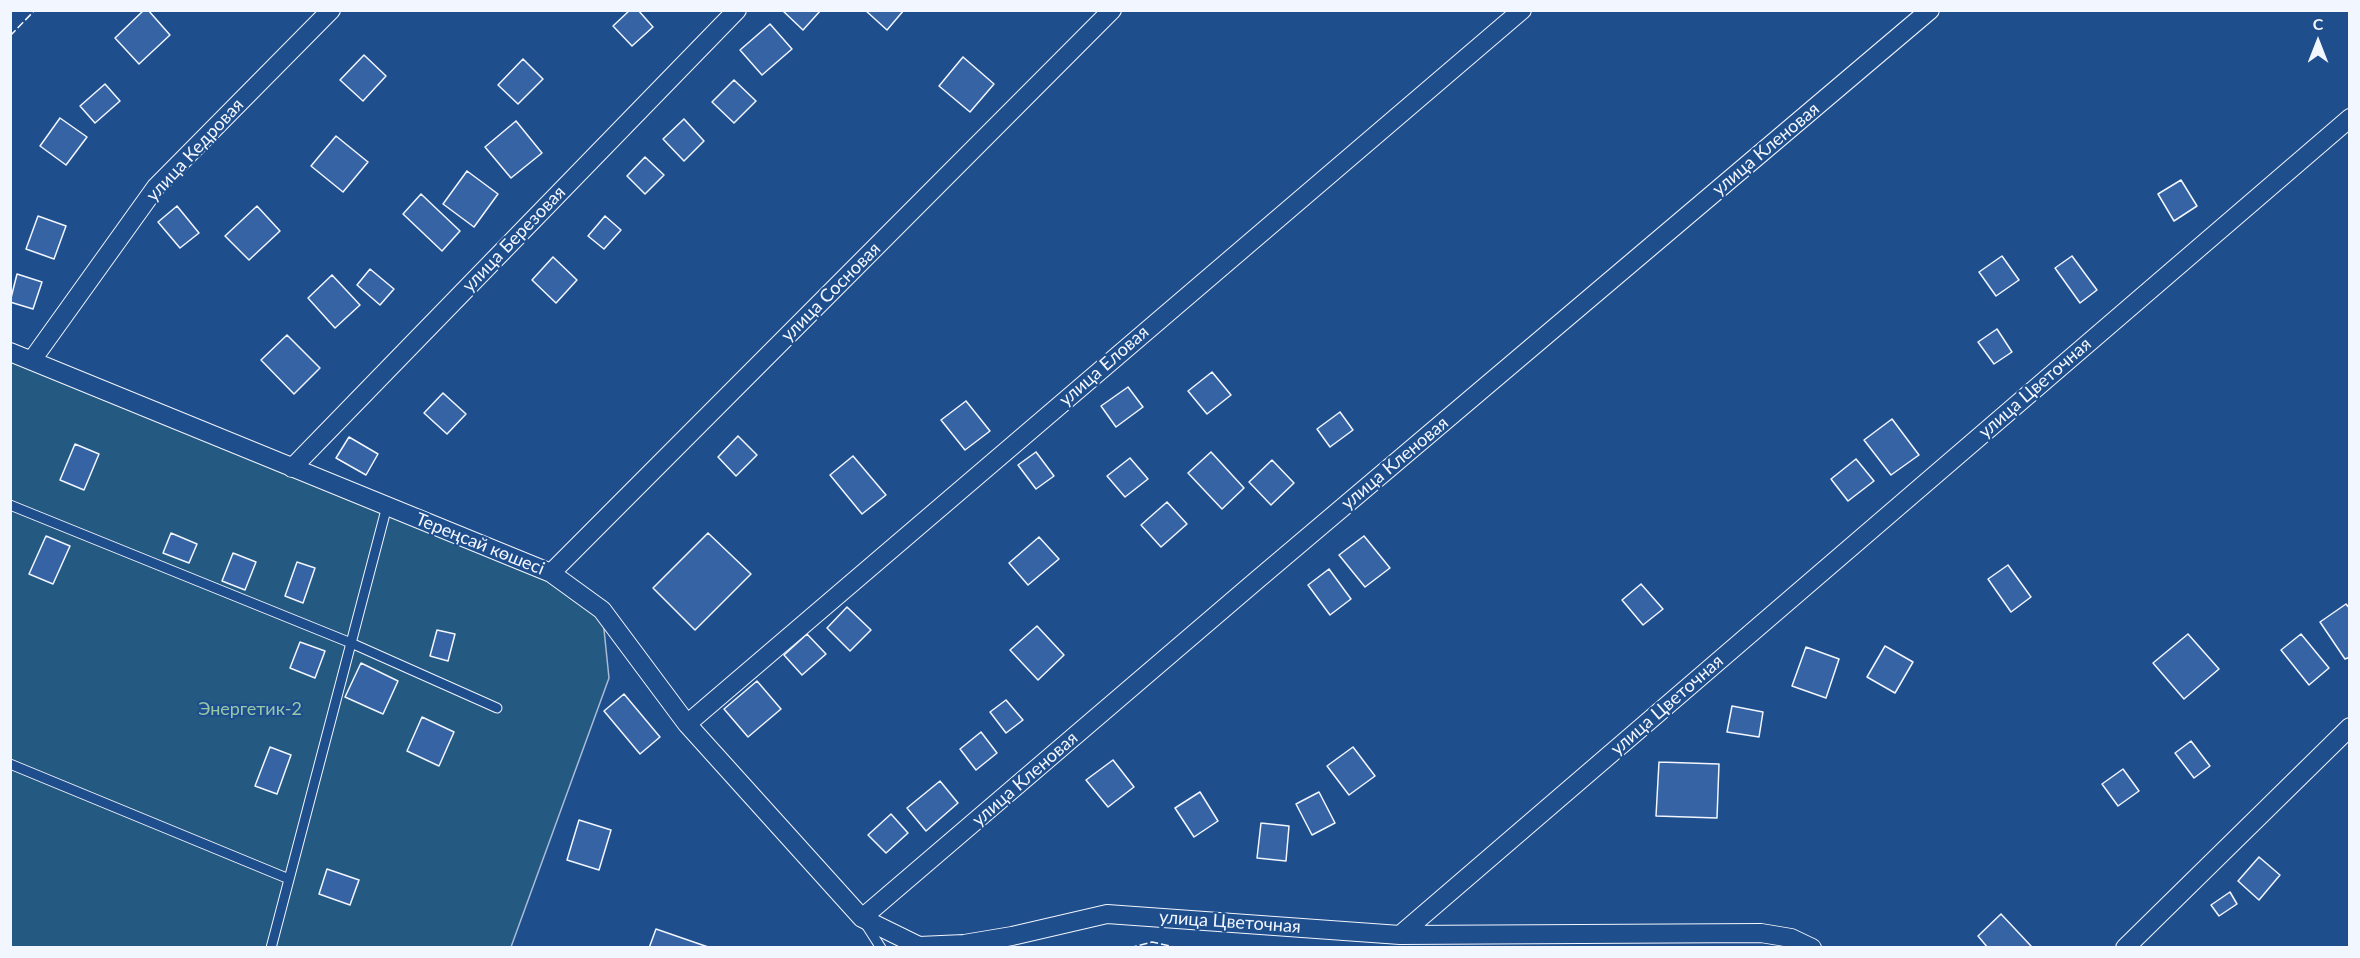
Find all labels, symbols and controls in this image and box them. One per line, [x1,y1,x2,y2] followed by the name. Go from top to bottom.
[2288,12,2348,72] north arrow
[2313,14,2323,33] text: С
[142,94,248,206] street label: улица Кедровая
[1708,98,1824,200] street label: улица Кленовая
[458,181,570,297] street label: улица Березовая
[777,238,885,346] street label: улица Сосновая
[1055,321,1153,411] street label: улица Еловая
[1974,333,2096,443] street label: улица Цветочная
[1337,412,1453,514] street label: улица Кленовая
[412,508,548,580] street label: Тереңсай көшесі
[1606,650,1728,760] street label: улица Цветочная
[198,698,302,720] park label: Энергетик-2
[968,727,1082,831] street label: улица Кленовая
[1158,906,1302,938] street label: улица Цветочная

